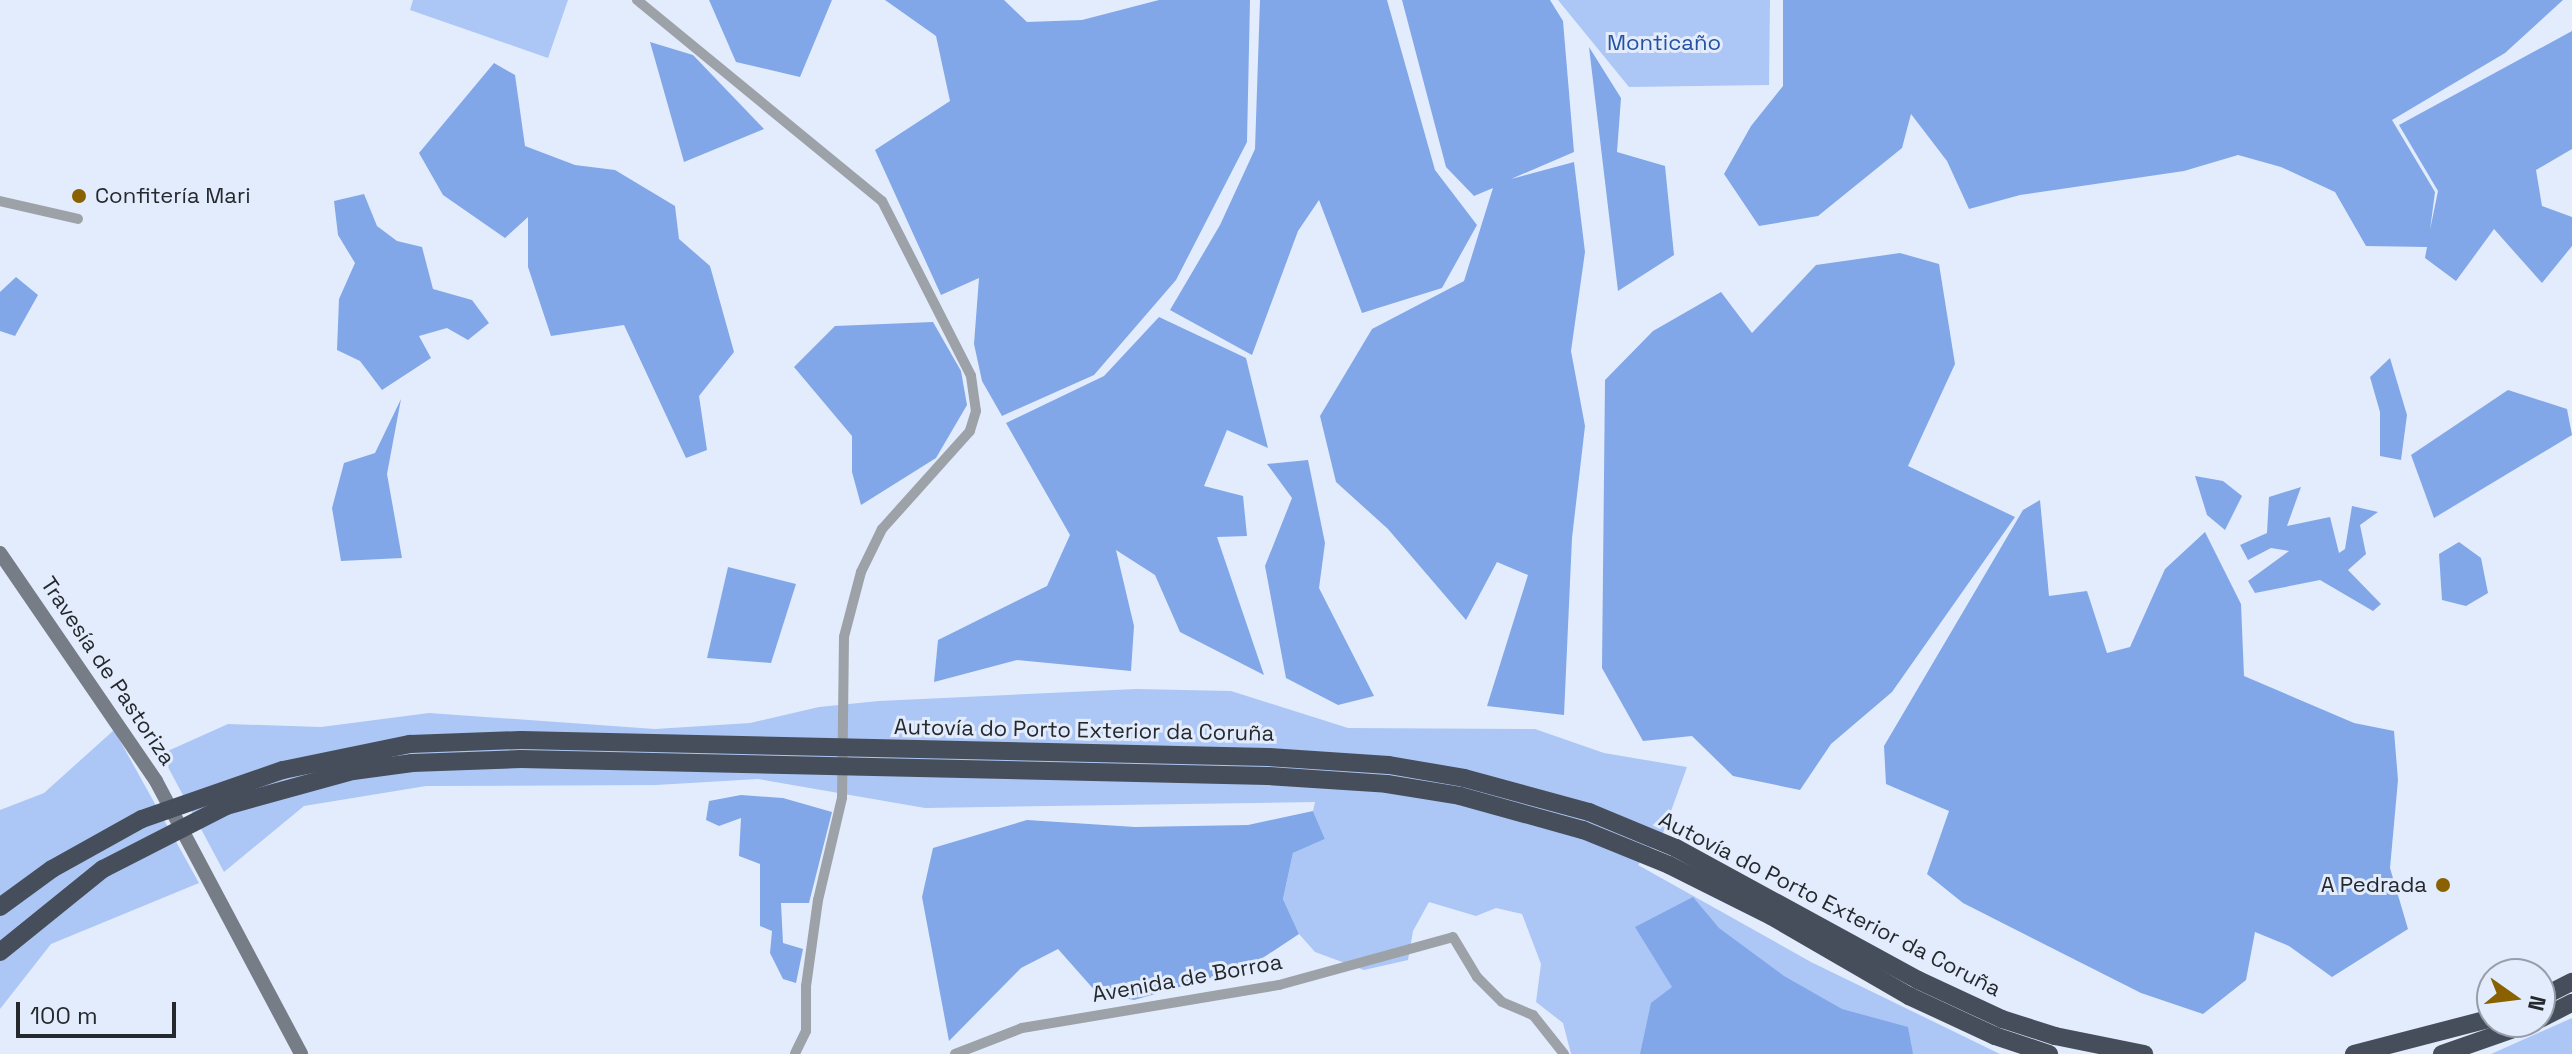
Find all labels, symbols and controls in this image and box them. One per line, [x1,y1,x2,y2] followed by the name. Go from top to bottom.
[1607,30,1721,56] park label: Monticaño
[95,183,251,209] place label: Confitería Mari
[70,187,88,205] marker: Confitería Mari
[35,572,181,770] street label: Travesía de Pastoriza
[894,713,1274,747] street label: Autovía do Porto Exterior da Coruña
[1655,806,2005,1002] street label: Autovía do Porto Exterior da Coruña
[2320,872,2427,898] place label: A Pedrada
[2434,876,2452,894] marker: A Pedrada
[1090,948,1284,1008] street label: Avenida de Borroa
[2476,958,2556,1038] north arrow
[20,986,180,1036] scale bar
[2522,993,2553,1014] text: N
[30,1000,98,1031] text: 100 m

